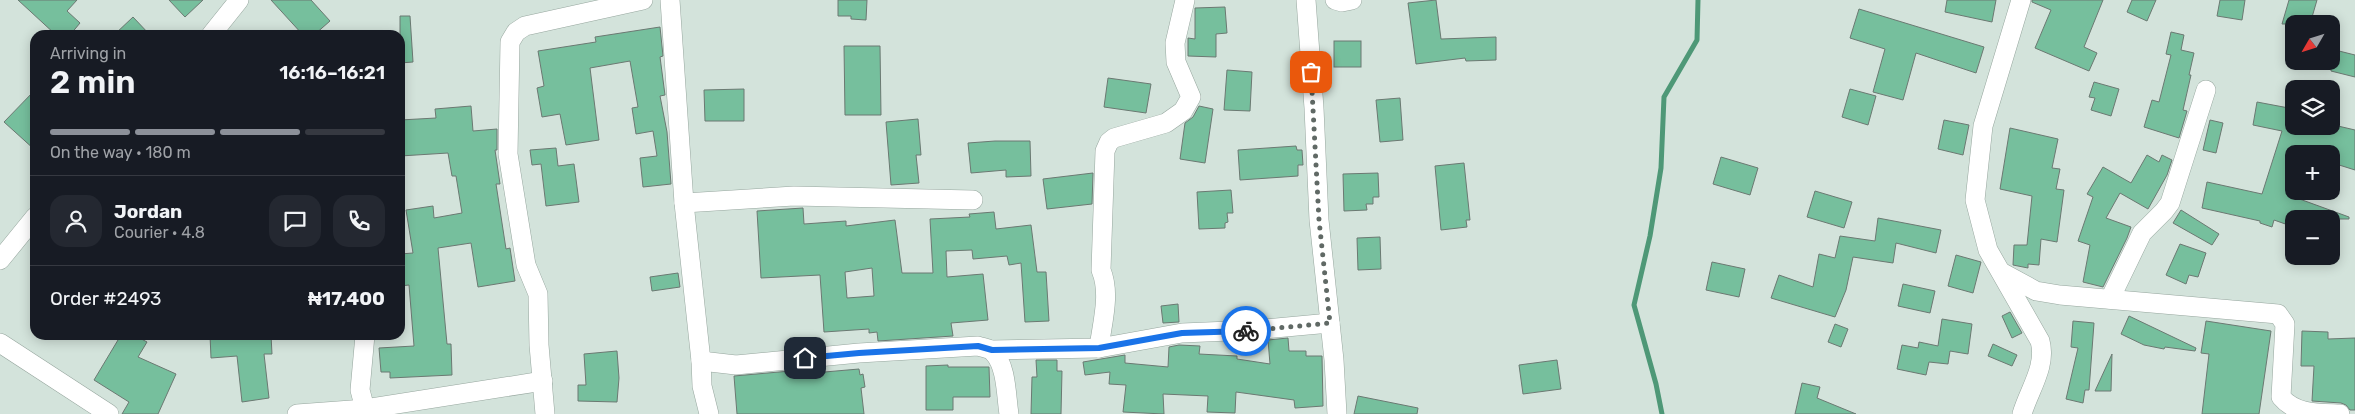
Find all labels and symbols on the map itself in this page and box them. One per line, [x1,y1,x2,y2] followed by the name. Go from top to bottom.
[2285,15,2340,70] north arrow
[1290,51,1332,93] pin
[1221,306,1271,356] courier
[784,337,826,379] pin

